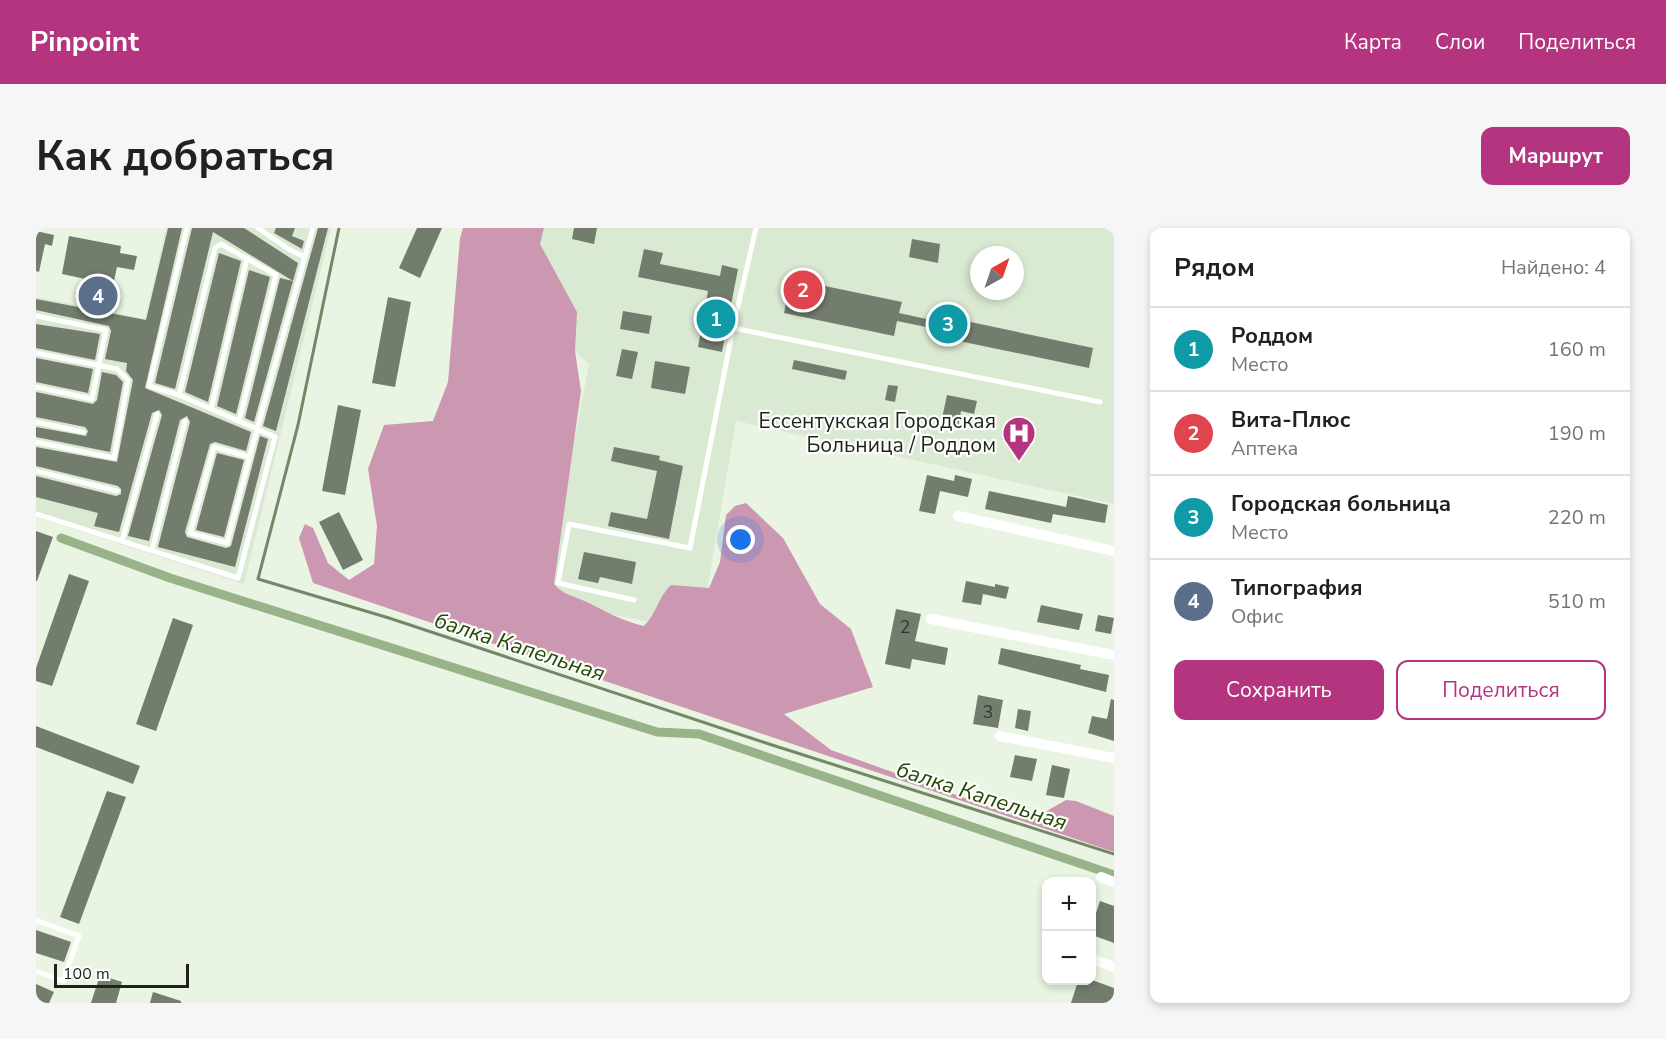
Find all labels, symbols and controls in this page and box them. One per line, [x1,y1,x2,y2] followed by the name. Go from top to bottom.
[30,23,139,61] text: Pinpoint
[1344,28,1402,56] text: Карта
[1435,28,1485,56] text: Слои
[1518,28,1636,56] text: Поделиться
[1481,127,1630,185] button: Маршрут
[36,128,335,185] text: Как добраться
[970,246,1024,300] north arrow
[1174,250,1255,285] text: Рядом
[1501,254,1606,281] text: Найдено: 4
[784,268,822,312] pin: 2
[78,274,118,318] pin: 4
[696,296,736,341] pin: 1
[928,302,968,346] pin: 3
[1231,321,1313,351] text: Роддом
[1188,336,1200,363] text: 1
[1548,336,1606,363] text: 160 m
[1231,351,1289,378] text: Место
[1231,405,1350,435] text: Вита-Плюс
[759,407,996,459] place label: Ессентукская Городская Больница / Роддом
[1001,415,1037,462] hospital icon: Ессентукская Городская Больница / Роддом
[1188,420,1200,447] text: 2
[1548,420,1606,447] text: 190 m
[1231,435,1298,462] text: Аптека
[1231,489,1451,519] text: Городская больница
[1188,504,1200,531] text: 3
[1548,504,1606,531] text: 220 m
[1231,519,1289,546] text: Место
[726,525,755,554] your location
[1231,573,1363,603] text: Типография
[1188,588,1200,615] text: 4
[1548,588,1606,615] text: 510 m
[1231,603,1283,630] text: Офис
[430,605,609,689] water label: балка Капельная
[900,615,910,639] house number: 2
[1174,660,1384,720] button: Сохранить
[1396,660,1606,720] button: Поделиться
[983,700,993,724] house number: 3
[892,754,1071,838] water label: балка Капельная
[1042,877,1096,985] map controls
[1042,877,1096,931] button: +
[1042,931,1096,985] button: −
[54,961,189,988] scale bar
[63,963,110,985] text: 100 m

